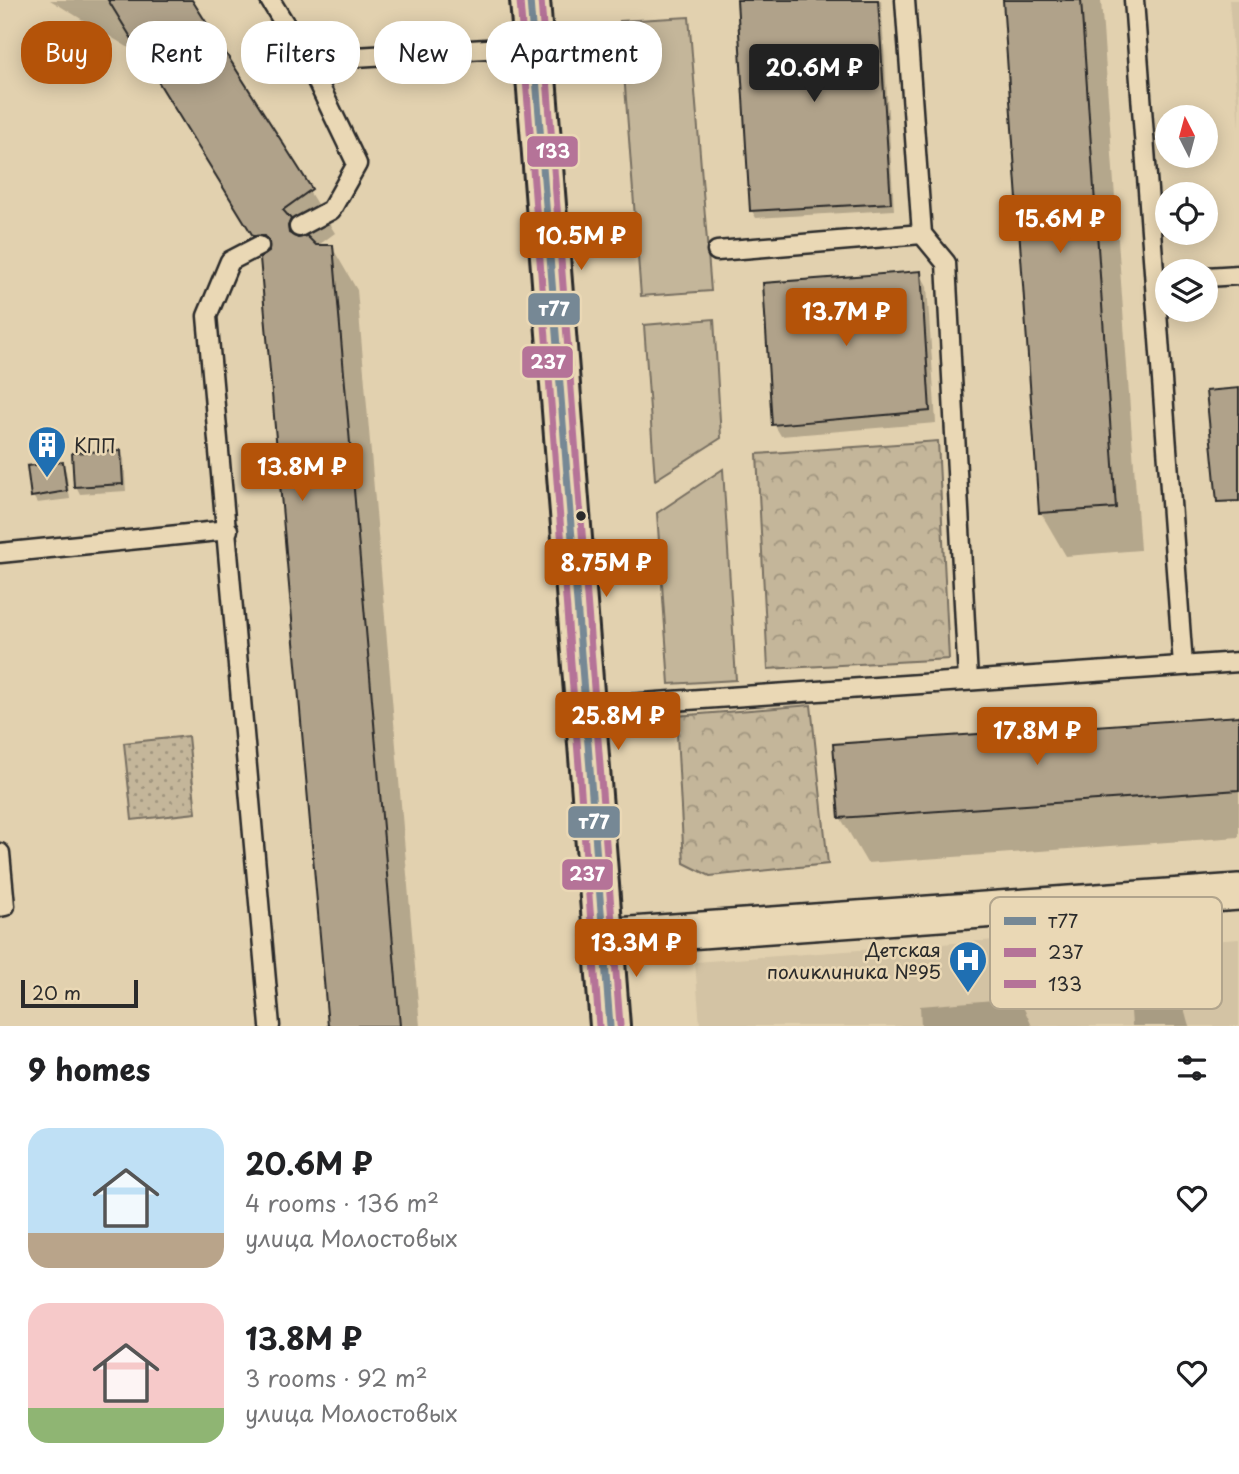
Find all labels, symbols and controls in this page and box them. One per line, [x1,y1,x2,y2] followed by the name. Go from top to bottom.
[21,21,112,84] chip: Buy
[126,21,227,84] chip: Rent
[241,21,360,84] chip: Filters
[374,21,472,84] chip: New
[486,21,662,84] chip: Apartment
[749,44,879,104] pin: 20.6M ₽
[765,49,863,84] text: 20.6M ₽
[1155,105,1218,168] north arrow
[1155,105,1218,322] map controls
[526,135,579,168] line badge: 133
[536,136,570,164] text: 133
[1155,182,1218,245] button: locate
[995,196,1125,255] pin: 15.6M ₽
[1015,200,1105,235] text: 15.6M ₽
[516,212,646,272] pin: 10.5M ₽
[536,217,626,252] text: 10.5M ₽
[1155,259,1218,322] button: layers
[781,288,911,348] pin: 13.7M ₽
[527,292,581,326] line badge: т77
[802,293,890,328] text: 13.7M ₽
[539,294,569,322] text: т77
[521,345,574,379] line badge: 237
[530,347,566,375] text: 237
[26,424,68,479] building icon: КПП
[74,431,116,459] place label: КПП
[237,444,367,503] pin: 13.8M ₽
[257,448,347,483] text: 13.8M ₽
[574,509,588,523] unlabelled marker
[541,540,671,599] pin: 8.75M ₽
[561,544,651,579] text: 8.75M ₽
[553,692,683,752] pin: 25.8M ₽
[571,697,665,732] text: 25.8M ₽
[972,708,1102,767] pin: 17.8M ₽
[993,712,1081,747] text: 17.8M ₽
[567,805,621,839] line badge: т77
[579,807,609,835] text: т77
[561,858,614,891] line badge: 237
[569,859,605,887] text: 237
[990,897,1222,1009] legend
[1048,906,1078,934] text: т77
[571,920,701,979] pin: 13.3M ₽
[591,924,681,959] text: 13.3M ₽
[767,935,941,985] place label: Детская поликлиника №95
[1048,937,1084,965] text: 237
[947,939,989,994] hospital icon: Детская поликлиника №95
[1048,969,1082,997] text: 133
[21,977,138,1009] scale bar
[32,978,81,1006] text: 20 m
[28,1046,150,1091] text: 9 homes
[1173,1049,1211,1087] icon: filters
[245,1140,372,1185] text: 20.6M ₽
[84,1156,168,1240] icon: home
[1173,1179,1211,1217] icon: heart
[245,1185,439,1220] text: 4 rooms · 136 m²
[245,1220,457,1255] text: улица Молостовых
[245,1315,362,1360] text: 13.8M ₽
[84,1331,168,1415] icon: home
[1173,1354,1211,1392] icon: heart
[245,1360,428,1395] text: 3 rooms · 92 m²
[245,1395,457,1430] text: улица Молостовых

